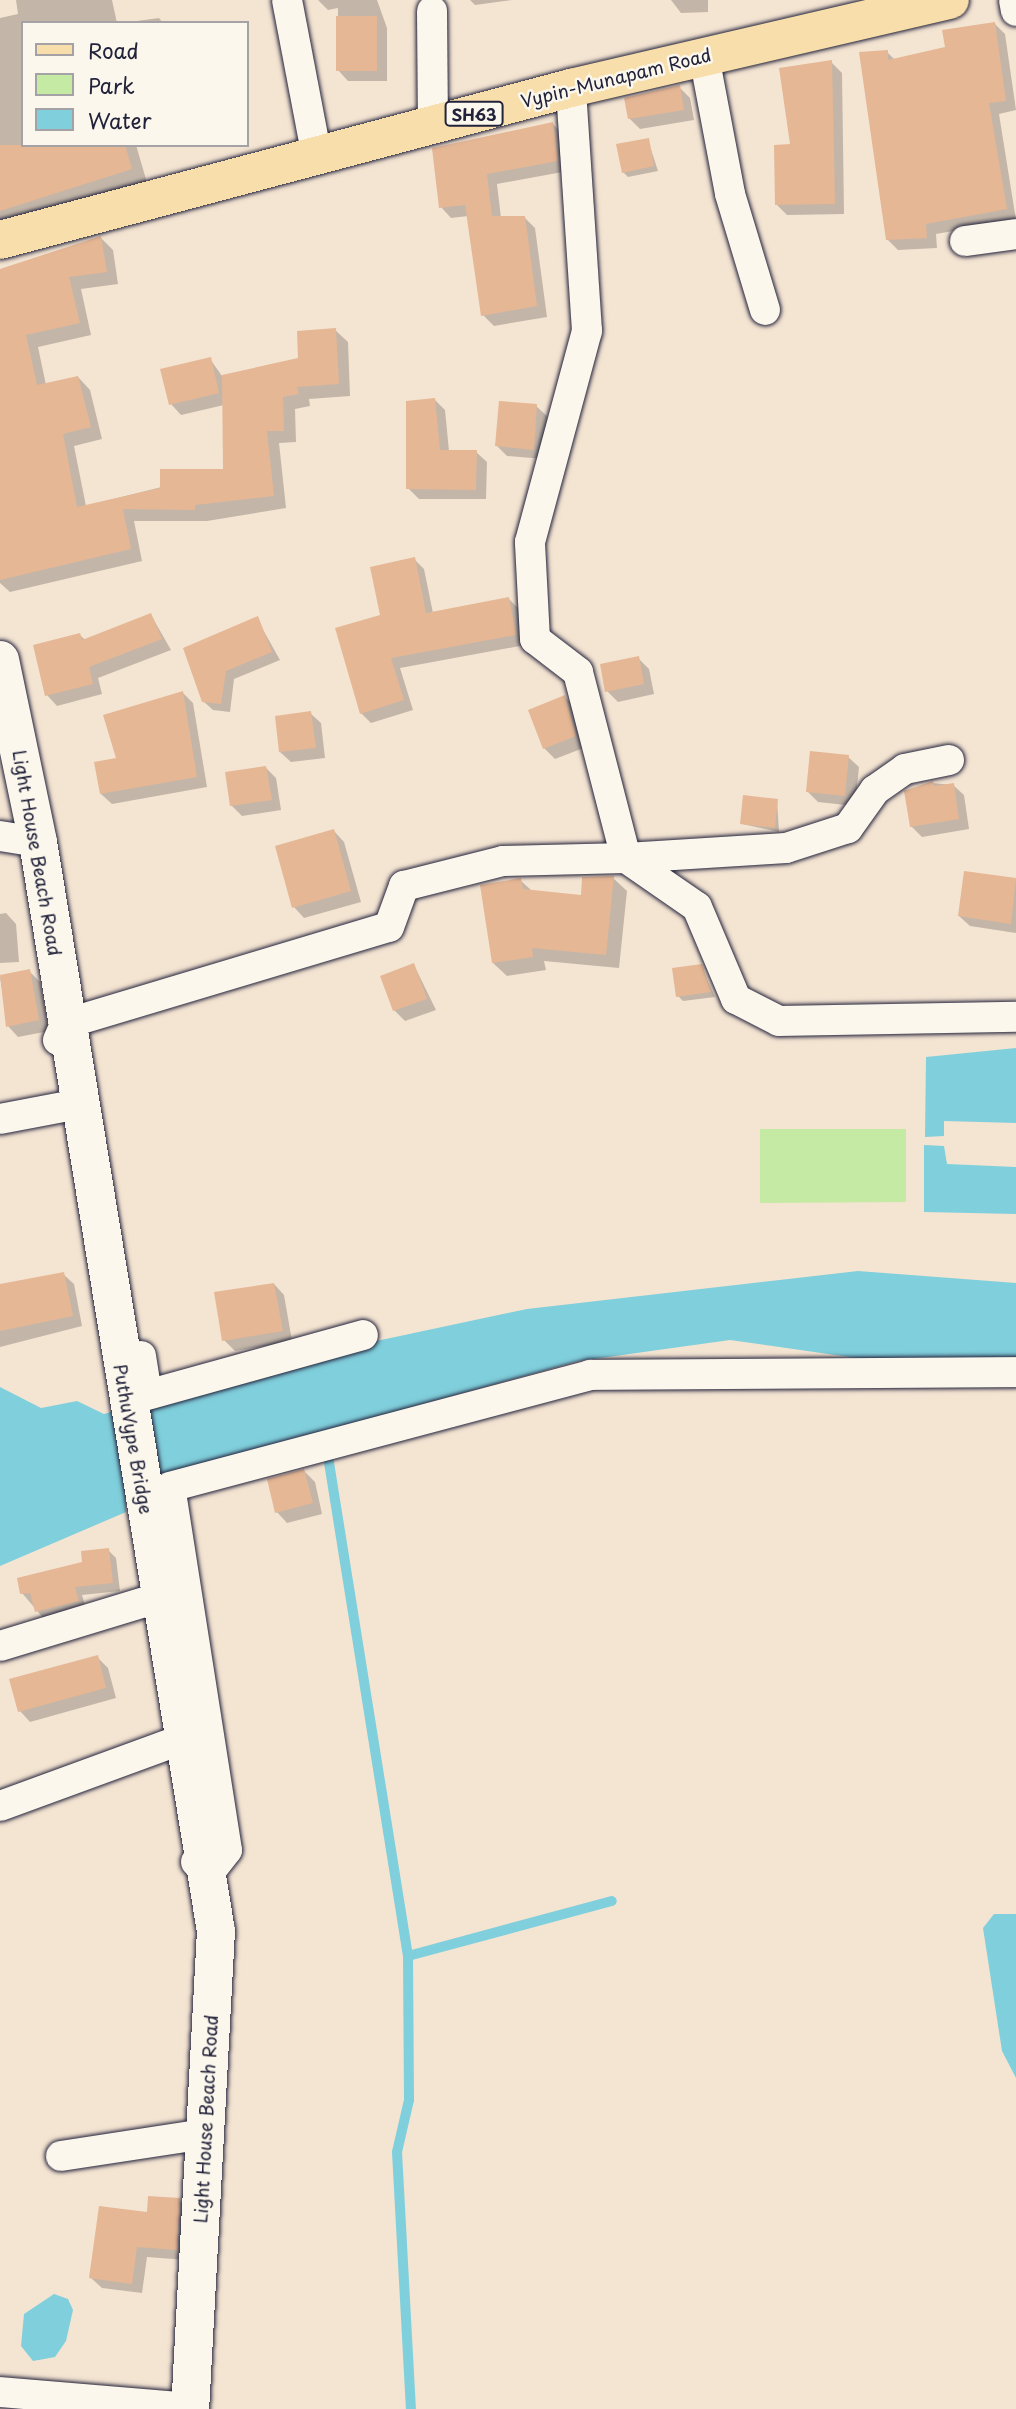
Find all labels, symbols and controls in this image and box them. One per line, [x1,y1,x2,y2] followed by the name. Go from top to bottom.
[21,21,248,147] legend
[88,34,139,66] text: Road
[519,44,713,112] street label: Vypin-Munapam Road
[88,69,135,101] text: Park
[444,102,504,126] road number: SH63
[88,104,151,136] text: Water
[8,748,66,958] street label: Light House Beach Road
[109,1362,157,1516] street label: PuthuVype Bridge
[190,2014,222,2224] street label: Light House Beach Road

